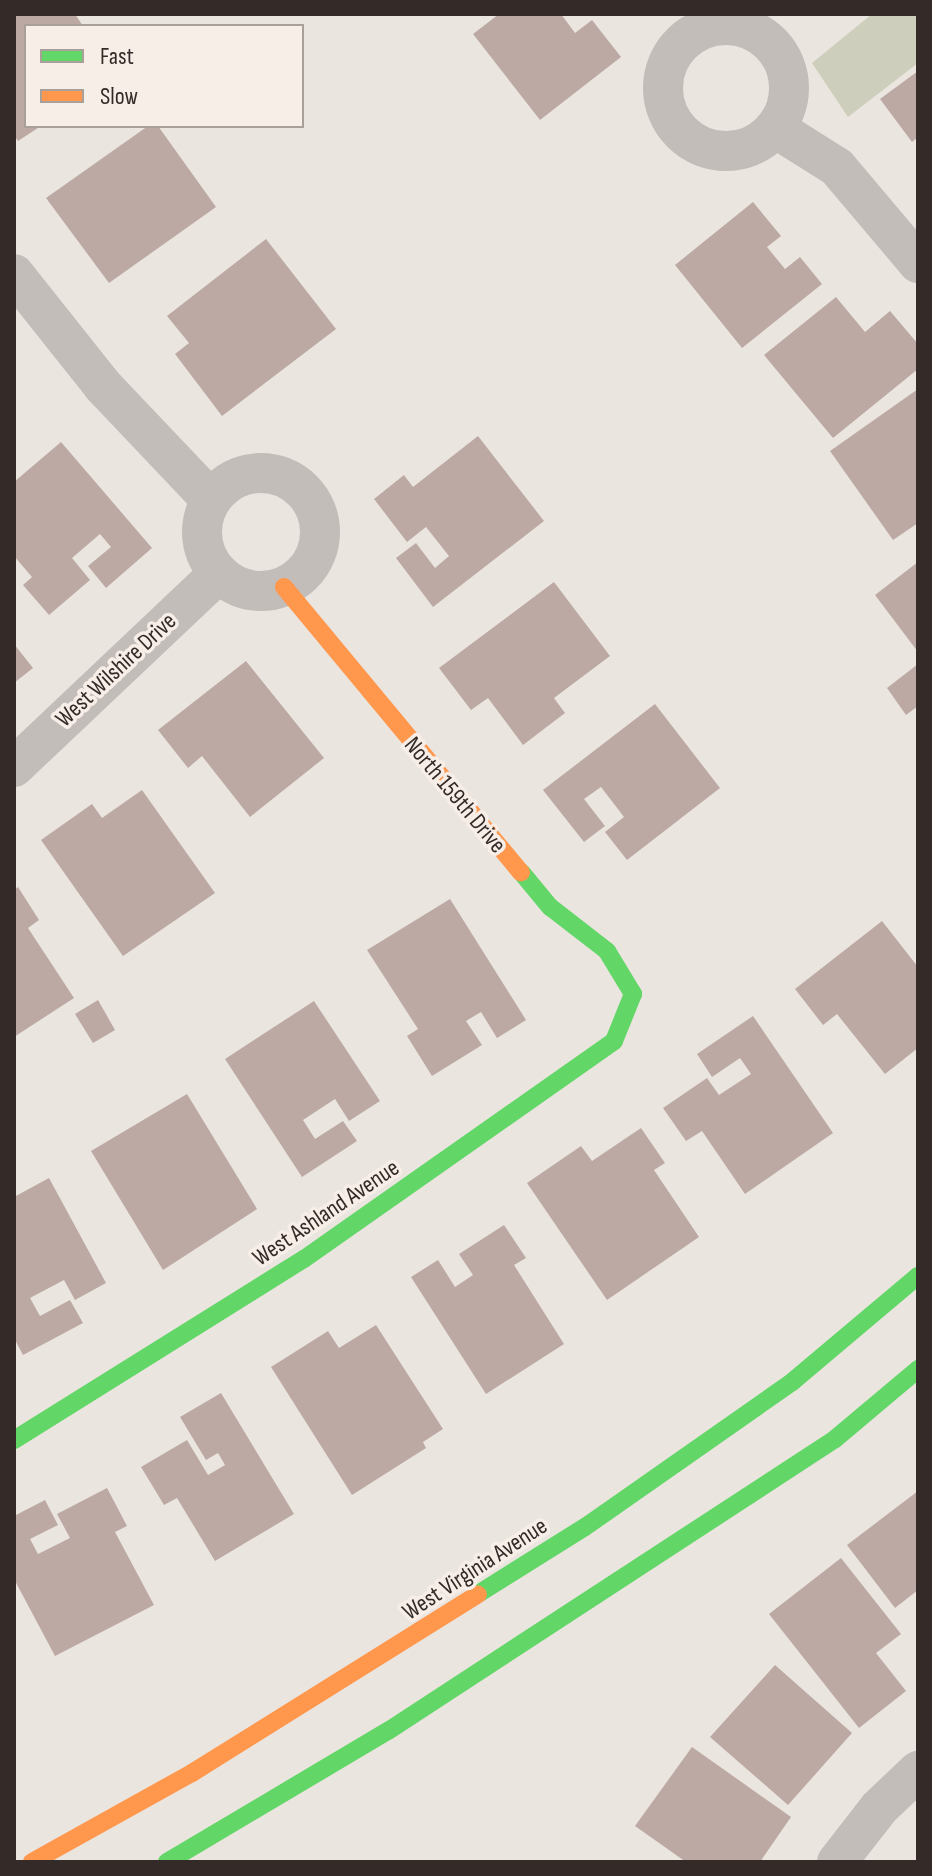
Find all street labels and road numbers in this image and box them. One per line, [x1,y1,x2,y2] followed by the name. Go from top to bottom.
[50,607,182,733] street label: West Wilshire Drive
[398,731,512,859] street label: North 159th Drive
[247,1153,405,1273] street label: West Ashland Avenue
[397,1512,553,1626] street label: West Virginia Avenue

